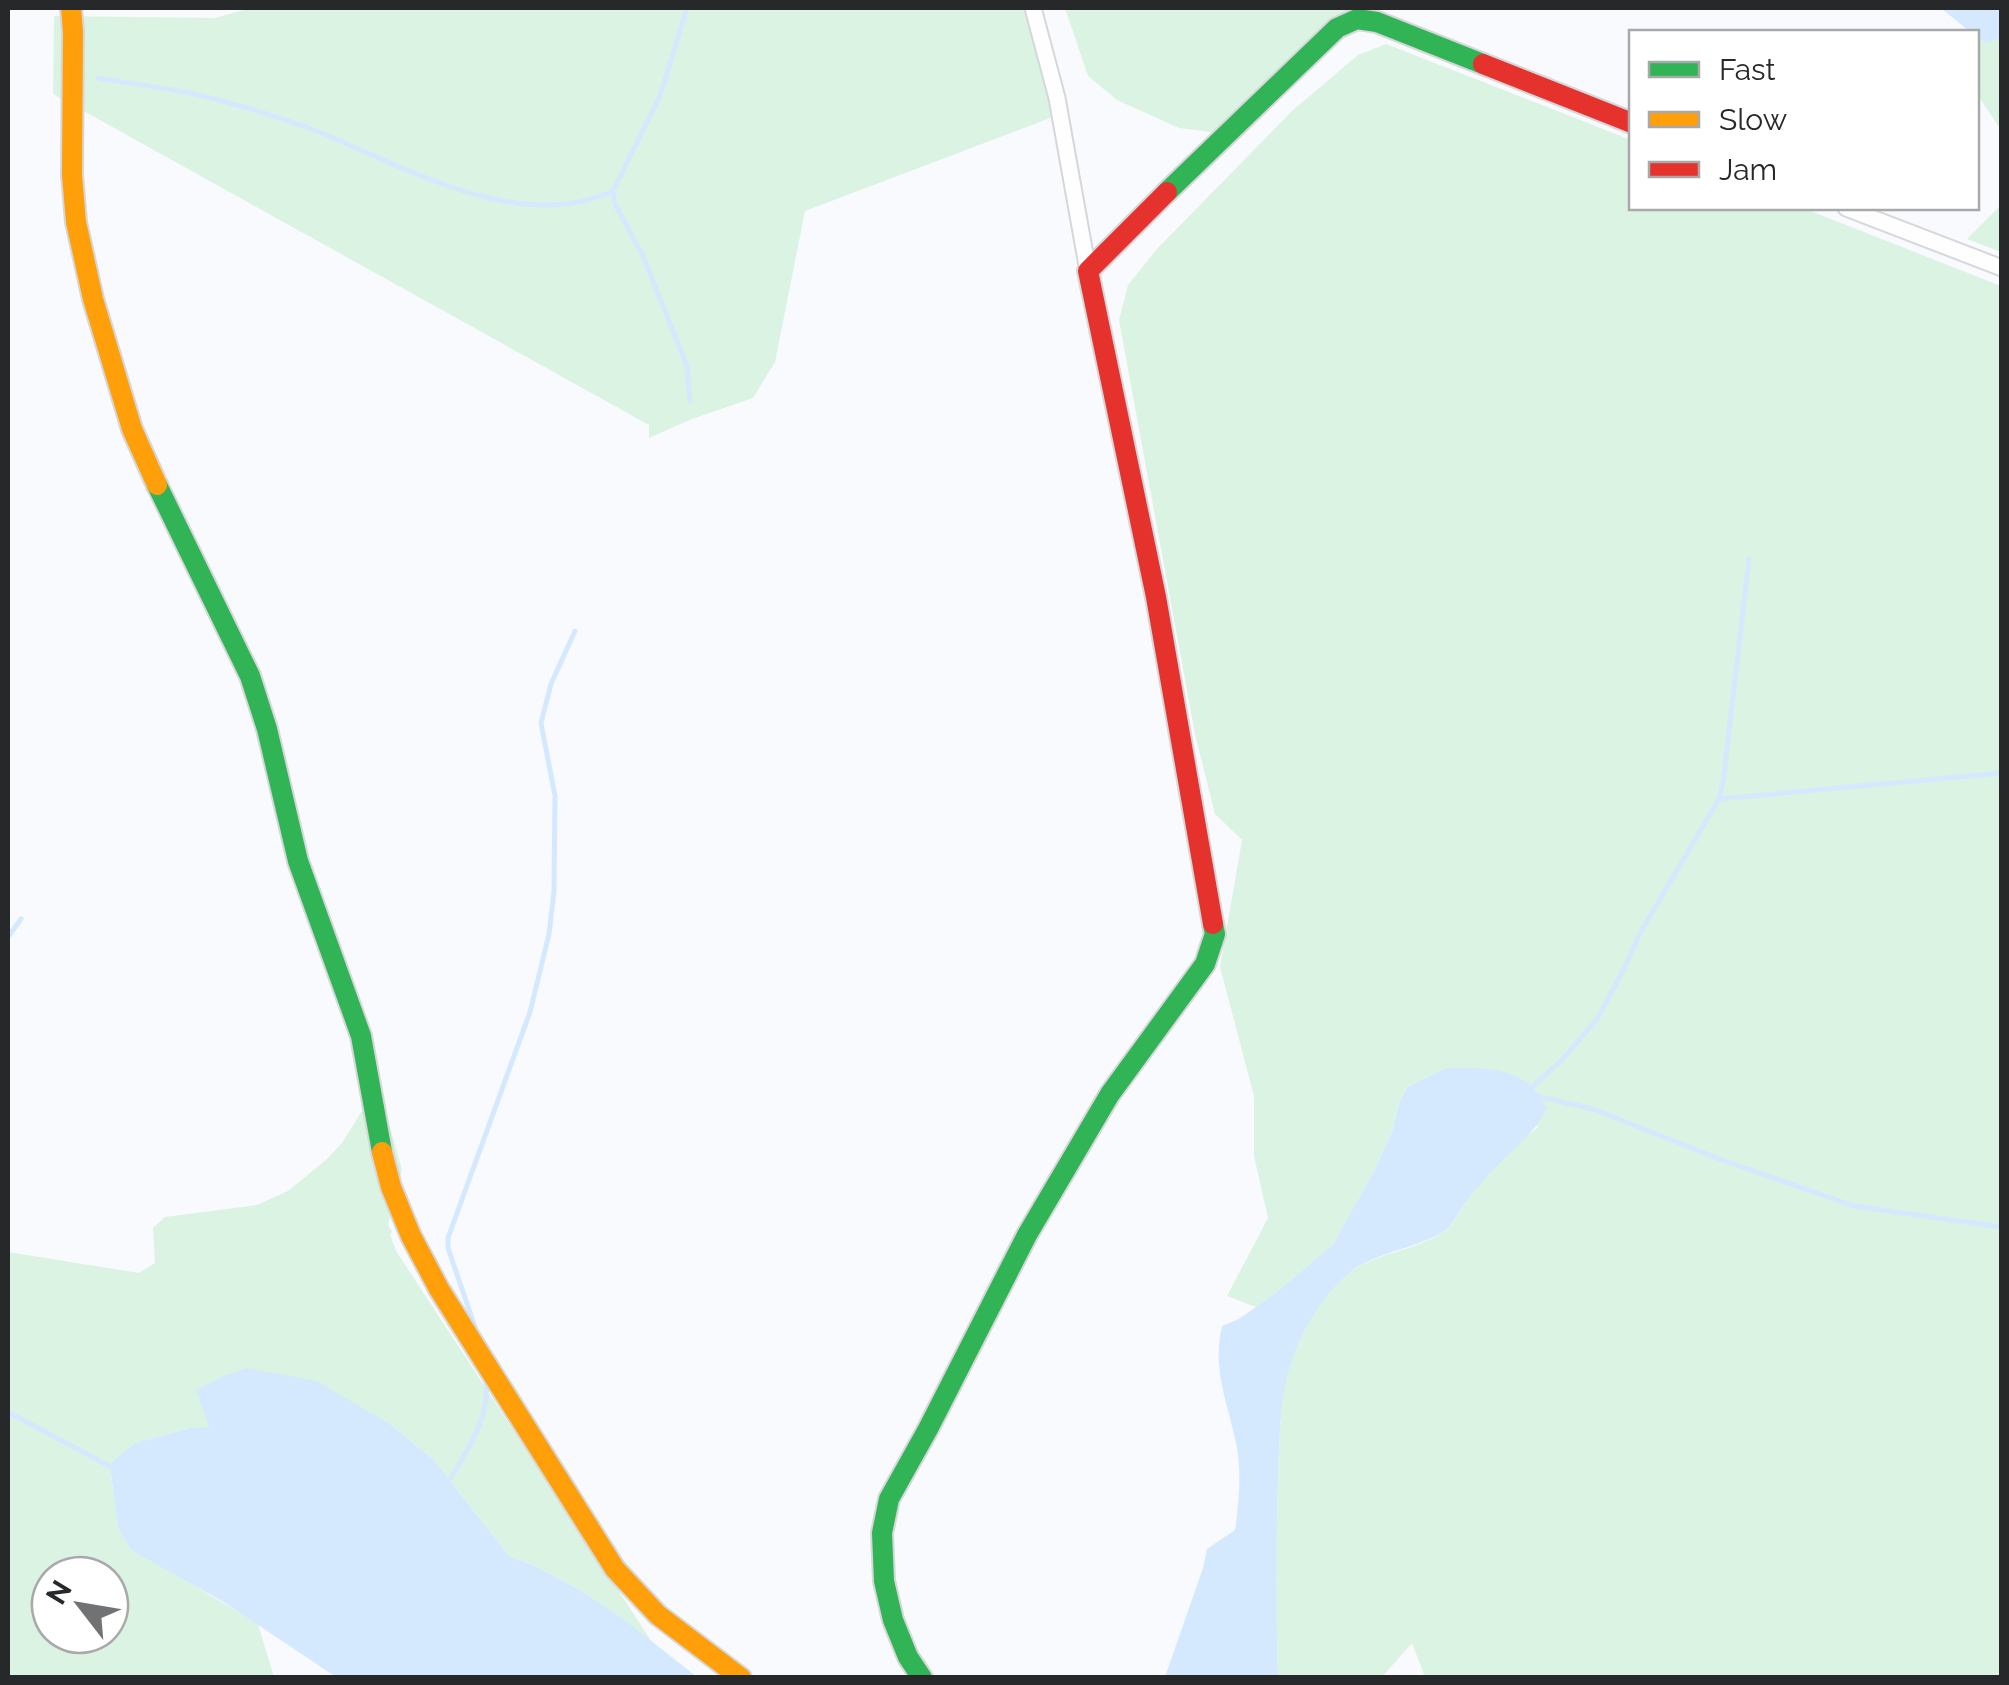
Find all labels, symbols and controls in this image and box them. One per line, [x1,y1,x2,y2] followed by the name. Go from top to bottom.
[1629,30,1979,210] legend
[1719,52,1776,87] text: Fast
[1719,102,1787,137] text: Slow
[1719,152,1777,187] text: Jam
[30,1555,130,1655] north arrow
[39,1575,79,1610] text: N

